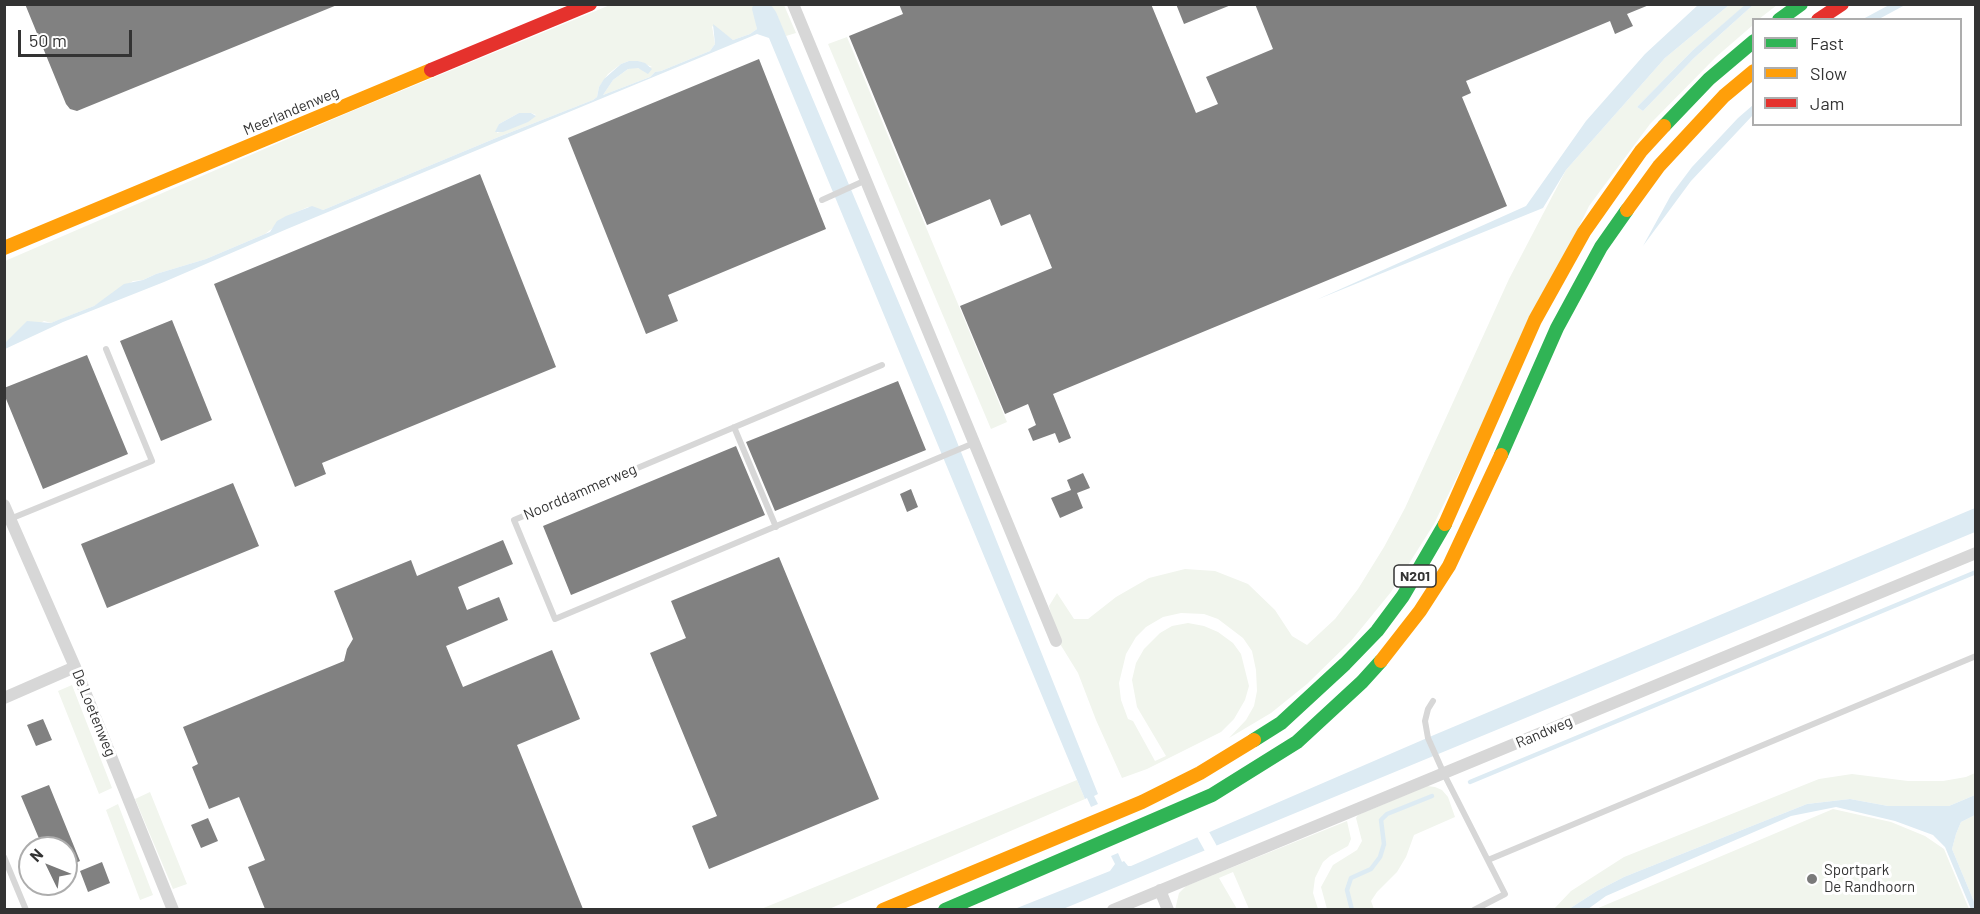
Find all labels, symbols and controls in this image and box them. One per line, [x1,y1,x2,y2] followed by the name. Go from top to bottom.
[21,18,135,56] scale bar
[1752,18,1962,126] legend
[29,29,67,51] text: 50 m
[1810,32,1844,54] text: Fast
[1810,62,1847,84] text: Slow
[241,83,341,139] street label: Meerlandenweg
[1810,92,1844,114] text: Jam
[521,460,639,524] street label: Noorddammerweg
[1394,565,1436,587] road number: N201
[68,667,120,759] street label: De Loetenweg
[1513,712,1575,752] street label: Randweg
[18,836,78,896] north arrow
[25,844,47,865] text: N
[1824,861,1915,896] place label: Sportpark De Randhoorn
[1805,872,1819,886] marker: Sportpark De Randhoorn

